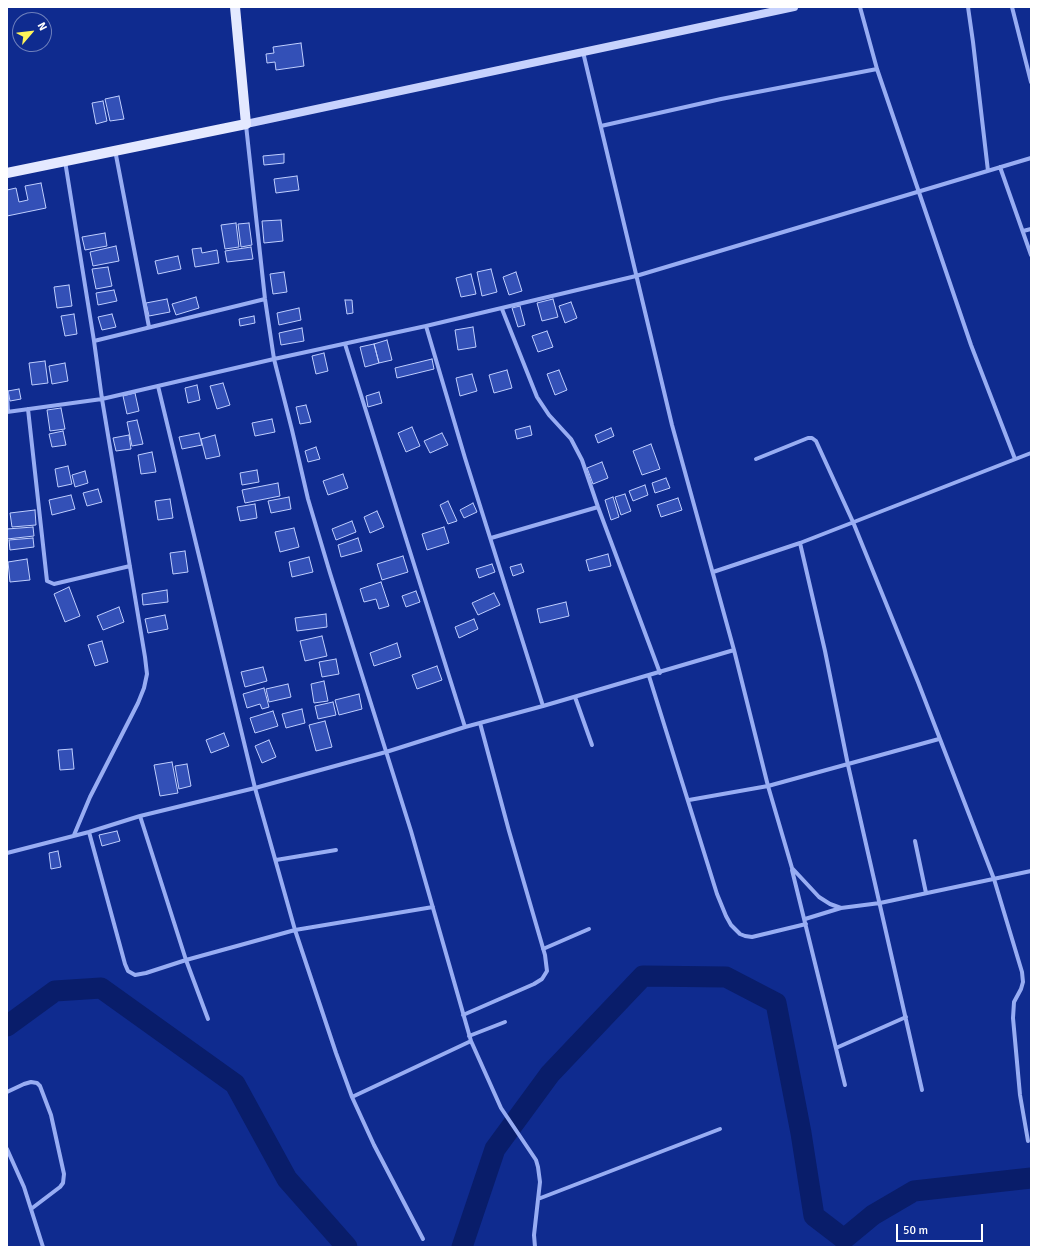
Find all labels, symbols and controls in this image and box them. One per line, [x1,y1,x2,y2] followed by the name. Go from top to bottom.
[12,12,52,52] north arrow
[35,20,50,33] text: N
[898,1216,985,1242] scale bar
[903,1223,928,1238] text: 50 m

